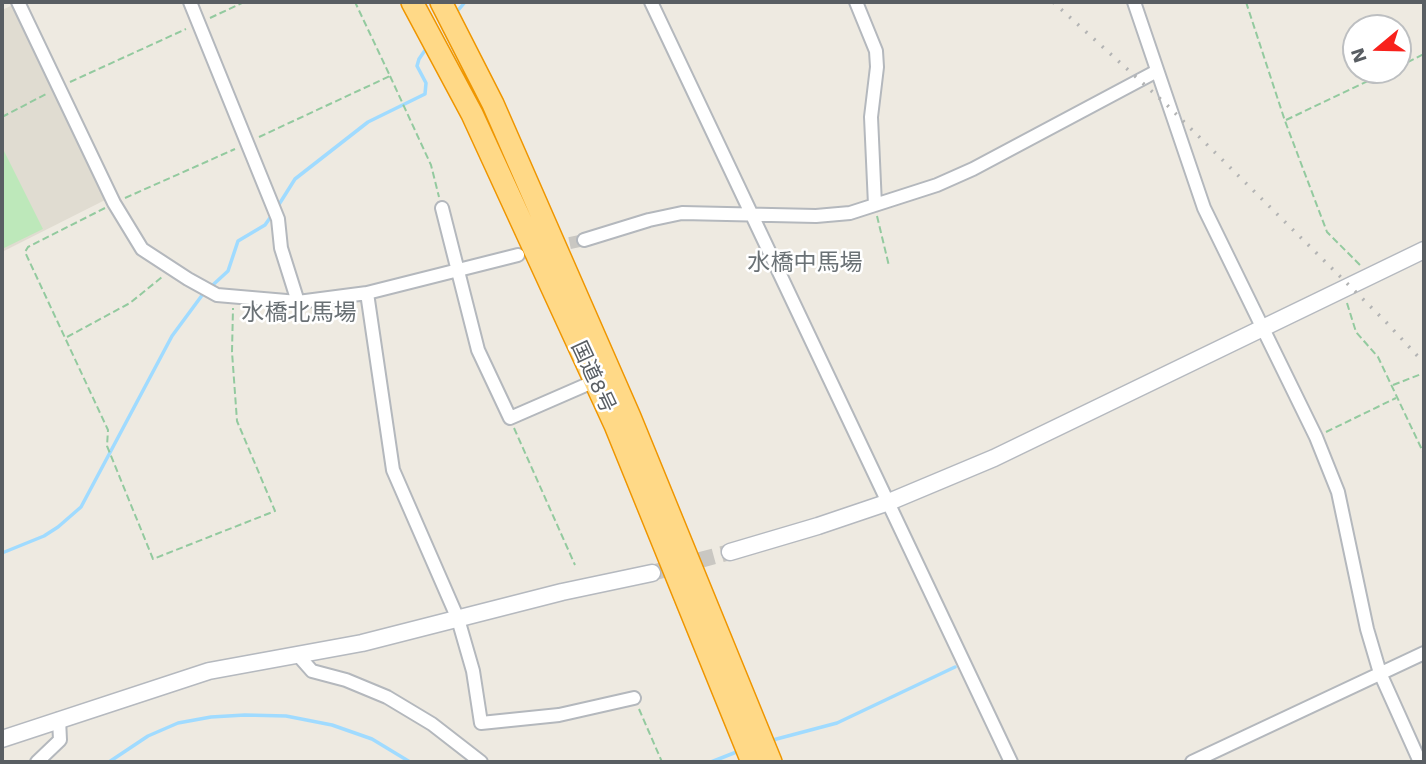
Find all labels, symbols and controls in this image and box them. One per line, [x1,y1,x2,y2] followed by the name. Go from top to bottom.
[1342,14,1412,84] north arrow
[1345,45,1372,66] text: N
[748,249,862,277] district label: 水橋中馬場
[242,299,356,327] district label: 水橋北馬場
[566,337,620,417] street label: 国道8号

